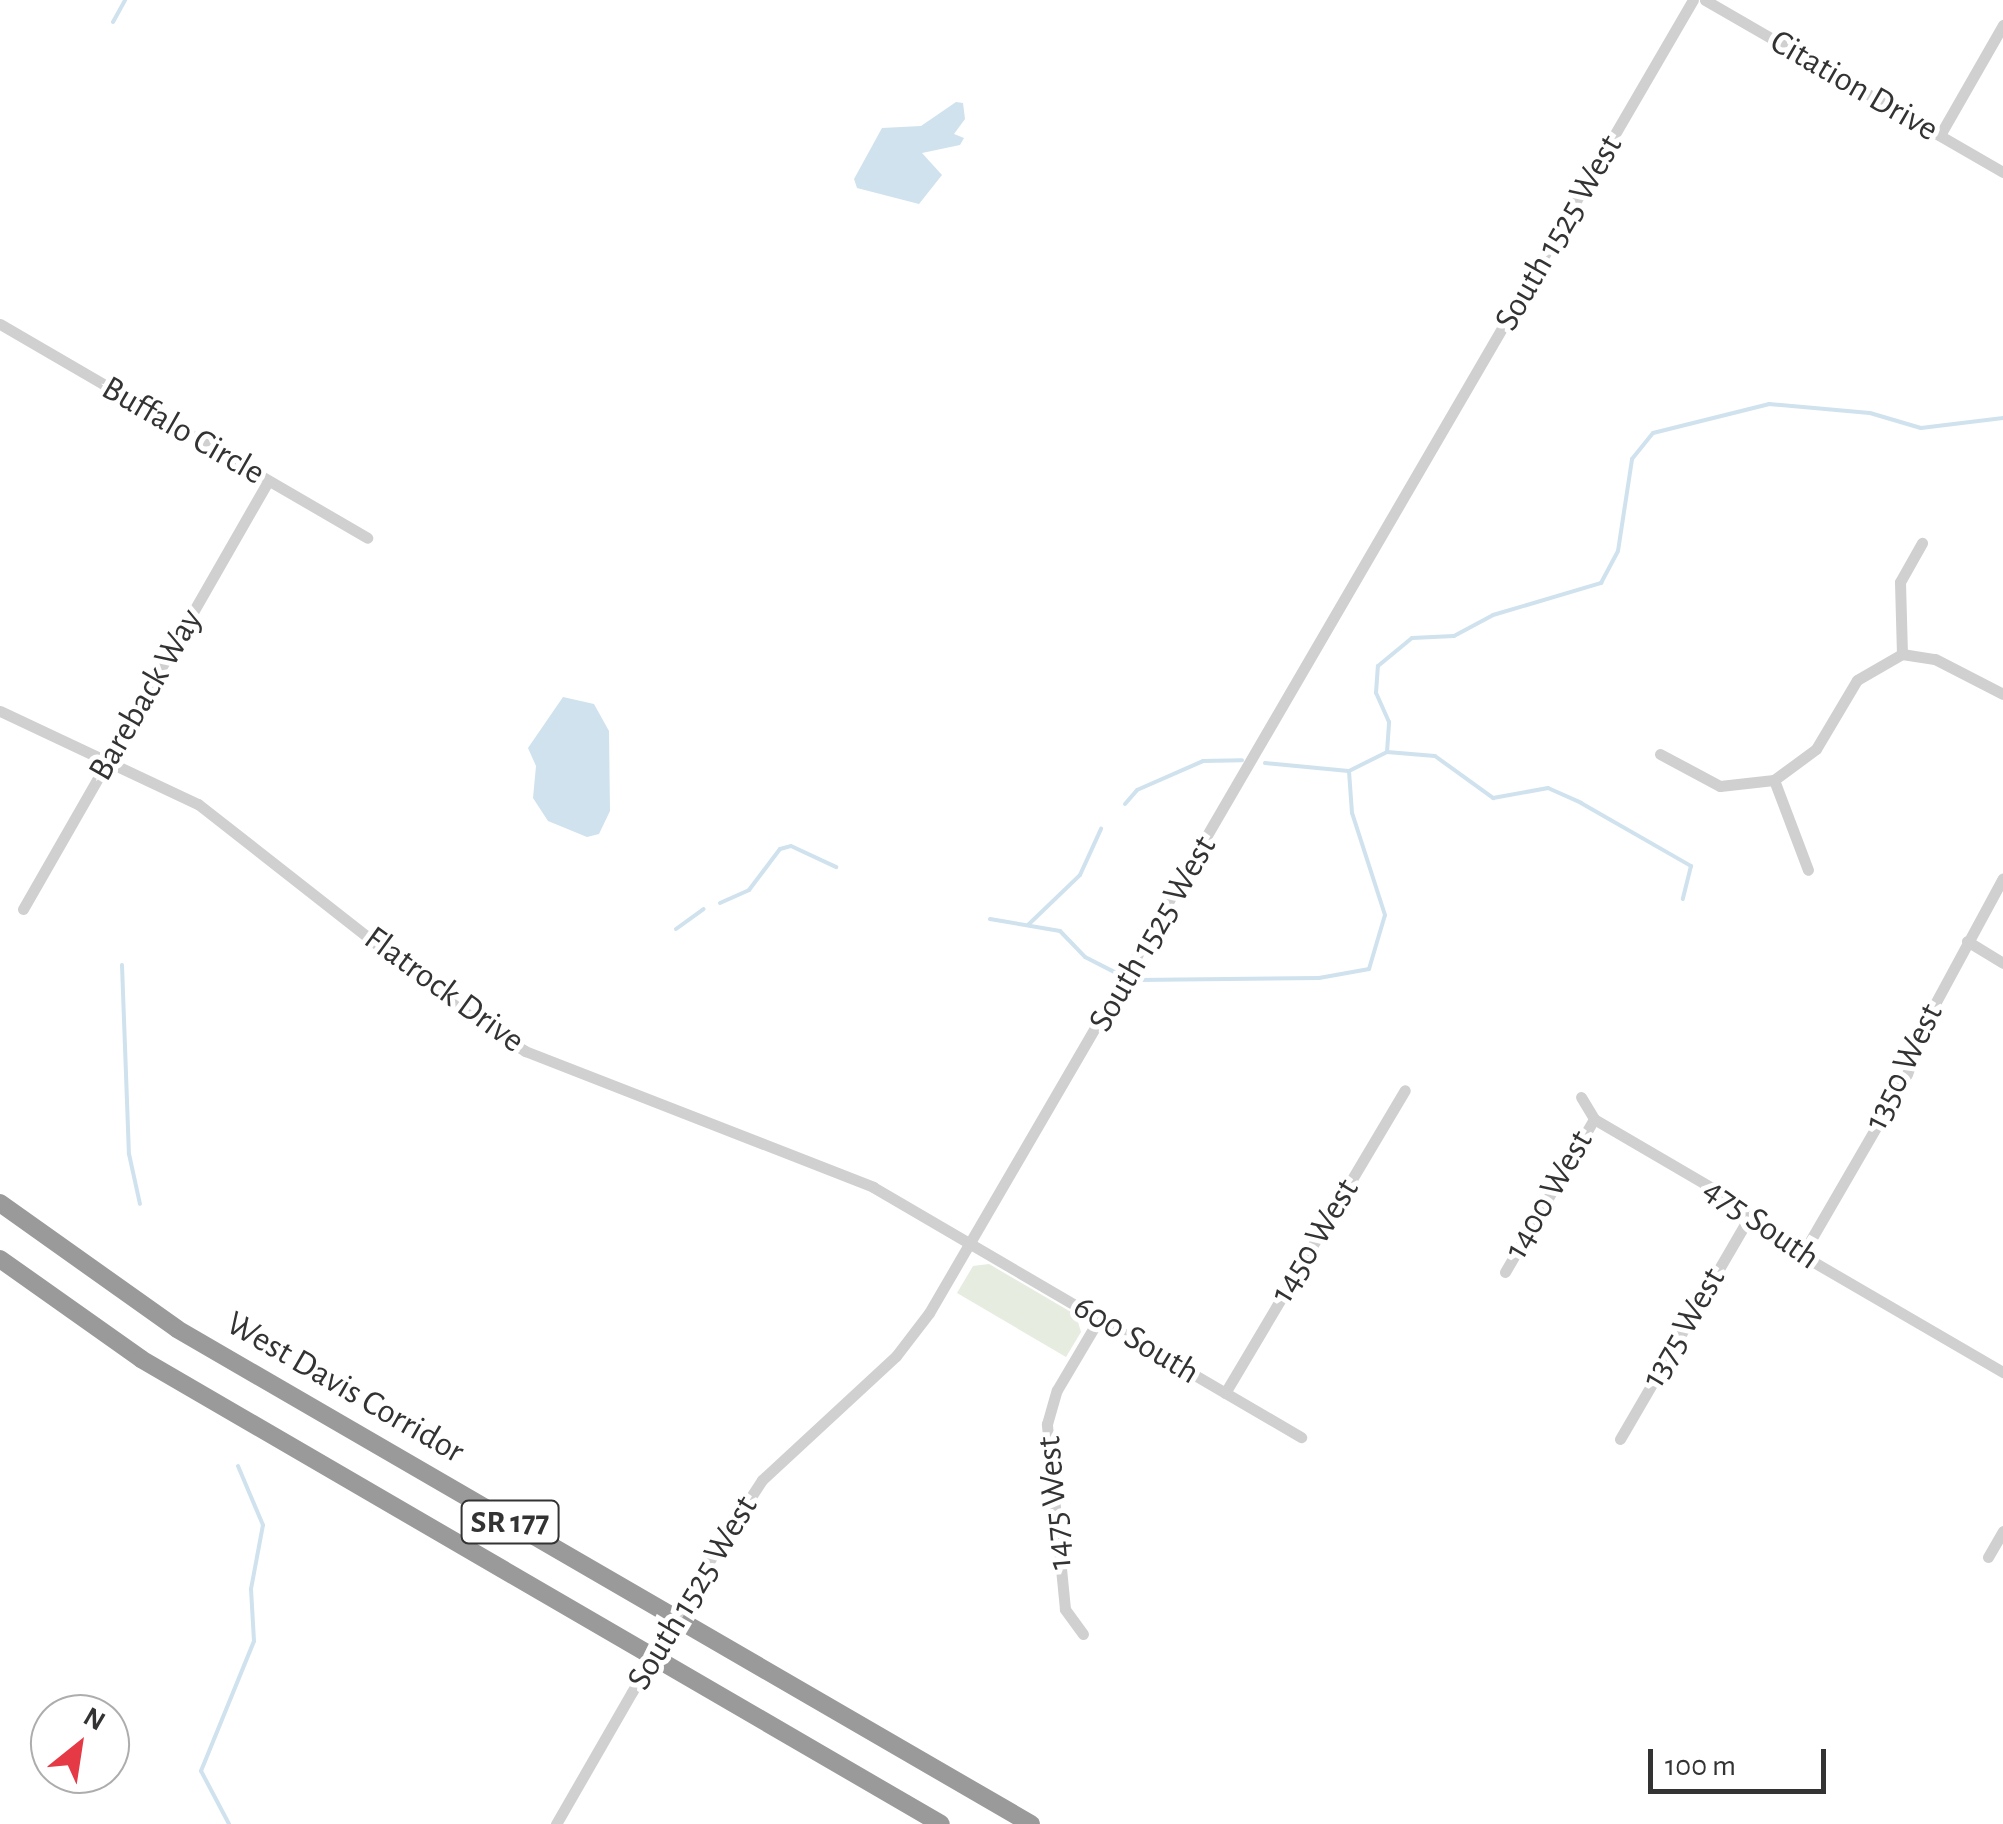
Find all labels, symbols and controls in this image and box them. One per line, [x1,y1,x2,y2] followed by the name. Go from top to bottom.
[1762,21,1946,151] street label: Citation Drive
[1486,128,1632,338] street label: South 1525 West
[94,368,272,494] street label: Buffalo Circle
[80,602,212,788] street label: Bareback Way
[1080,829,1226,1039] street label: South 1525 West
[356,918,532,1062] street label: Flatrock Drive
[1855,997,1953,1137] street label: 1350 West
[1495,1123,1603,1267] street label: 1400 West
[1695,1169,1827,1279] street label: 475 South
[1262,1171,1368,1311] street label: 1450 West
[1633,1261,1735,1395] street label: 1375 West
[1065,1286,1207,1394] street label: 600 South
[219,1303,471,1473] street label: West Davis Corridor
[1028,1435,1082,1571] street label: 1475 West
[619,1488,767,1698] street label: South 1525 West
[460,1495,560,1549] road number: SR 177
[30,1694,130,1794] north arrow
[79,1703,109,1737] text: N
[1653,1729,1830,1791] scale bar
[1665,1751,1736,1781] text: 100 m

